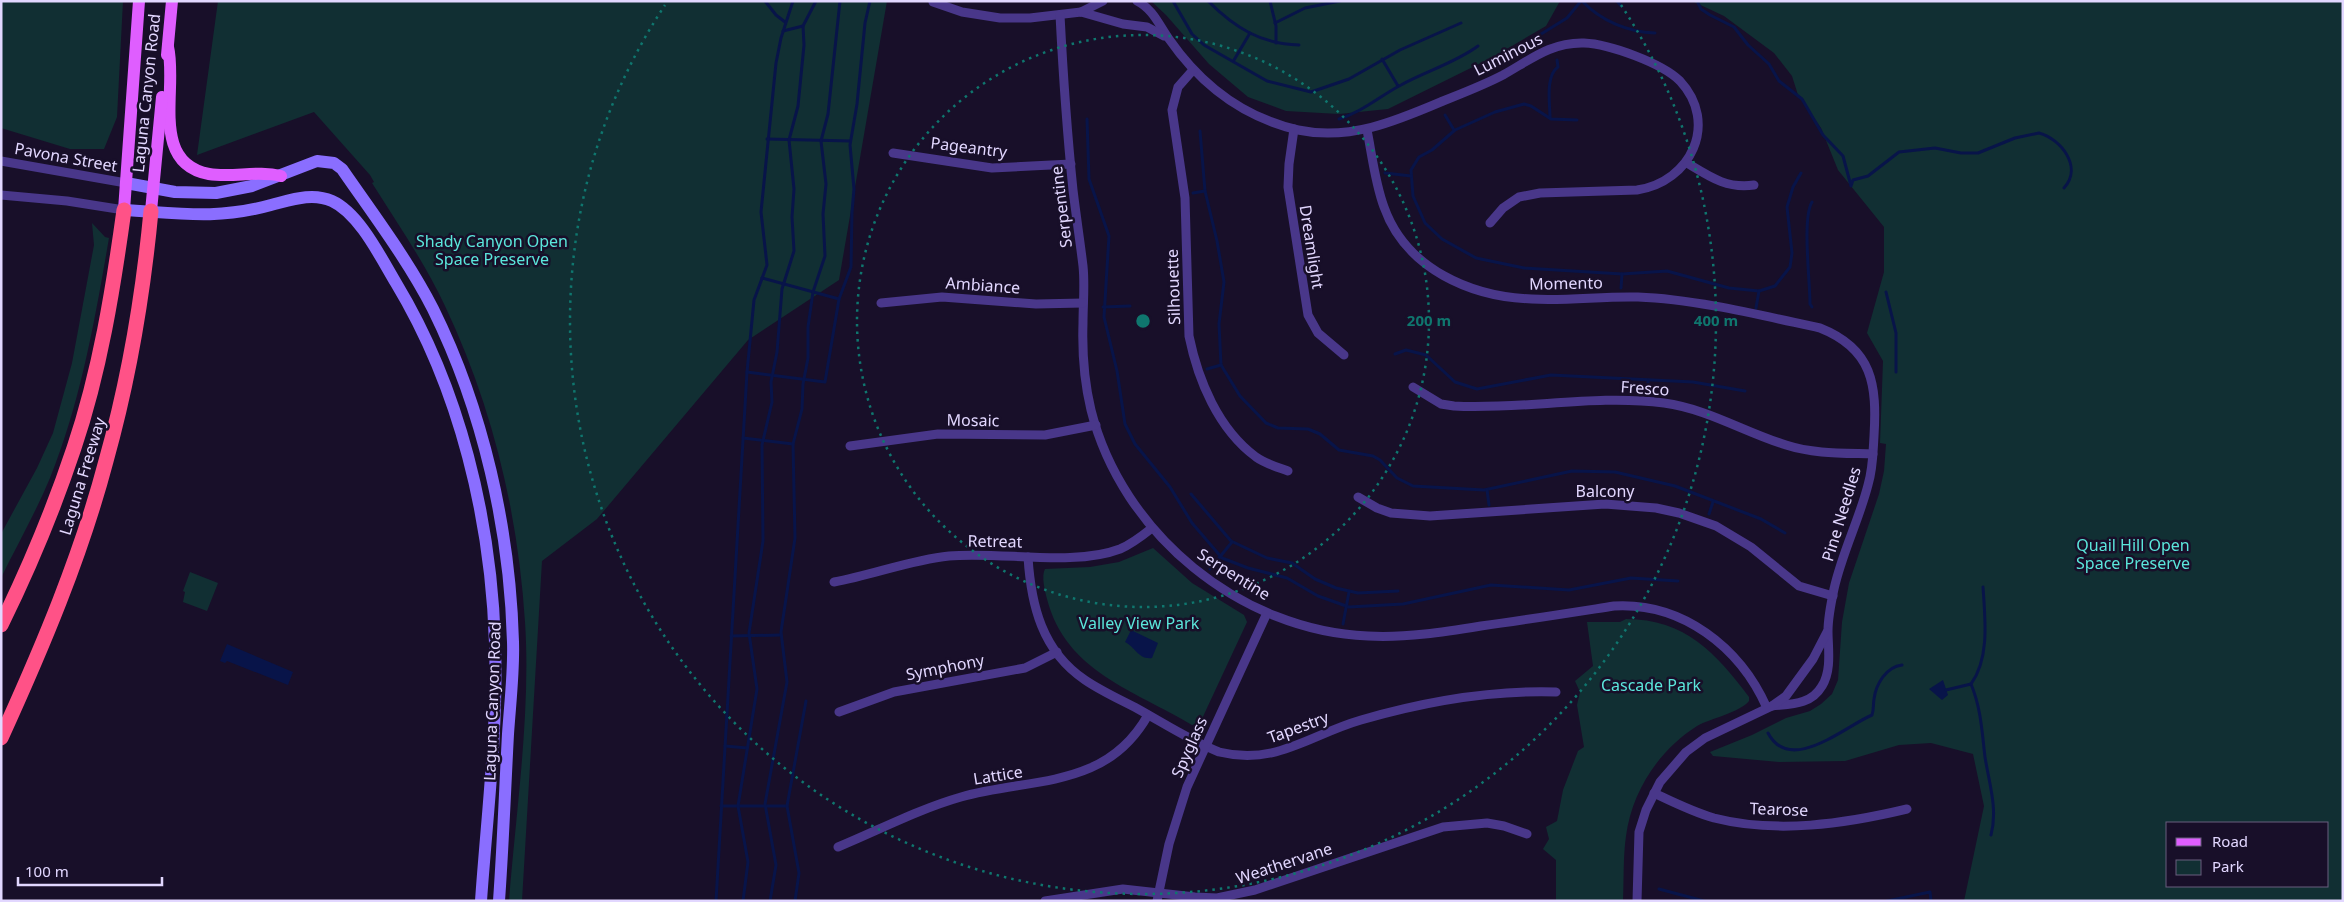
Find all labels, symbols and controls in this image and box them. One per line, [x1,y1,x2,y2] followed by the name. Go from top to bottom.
[127,13,165,173] street label: Laguna Canyon Road
[1470,27,1546,81] street label: Luminous
[929,131,1009,163] street label: Pageantry
[13,137,119,177] street label: Pavona Street
[1045,165,1077,249] street label: Serpentine
[1295,203,1330,291] street label: Dreamlight
[416,230,568,270] park label: Shady Canyon Open Space Preserve
[1161,249,1185,325] street label: Silhouette
[945,271,1021,299] street label: Ambiance
[1529,271,1603,295] street label: Momento
[1407,310,1451,330] text: 200 m
[1694,310,1738,330] text: 400 m
[1134,312,1152,330] centre of rings
[1620,375,1670,401] street label: Fresco
[946,409,1000,431] street label: Mosaic
[54,414,111,538] street label: Laguna Freeway
[1816,464,1866,564] street label: Pine Needles
[1576,480,1635,502] street label: Balcony
[967,530,1023,552] street label: Retreat
[2076,534,2190,574] park label: Quail Hill Open Space Preserve
[1193,543,1275,605] street label: Serpentine
[1079,612,1200,634] park label: Valley View Park
[478,621,506,781] street label: Laguna Canyon Road
[904,648,987,685] street label: Symphony
[1601,674,1702,696] park label: Cascade Park
[1264,705,1332,748] street label: Tapestry
[1166,713,1212,781] street label: Spyglass
[972,760,1024,790] street label: Lattice
[1749,797,1809,821] street label: Tearose
[2166,822,2329,887] legend
[2212,831,2248,851] text: Road
[1233,837,1335,889] street label: Weathervane
[18,854,161,886] scale bar
[2212,856,2244,876] text: Park
[25,861,69,881] text: 100 m

